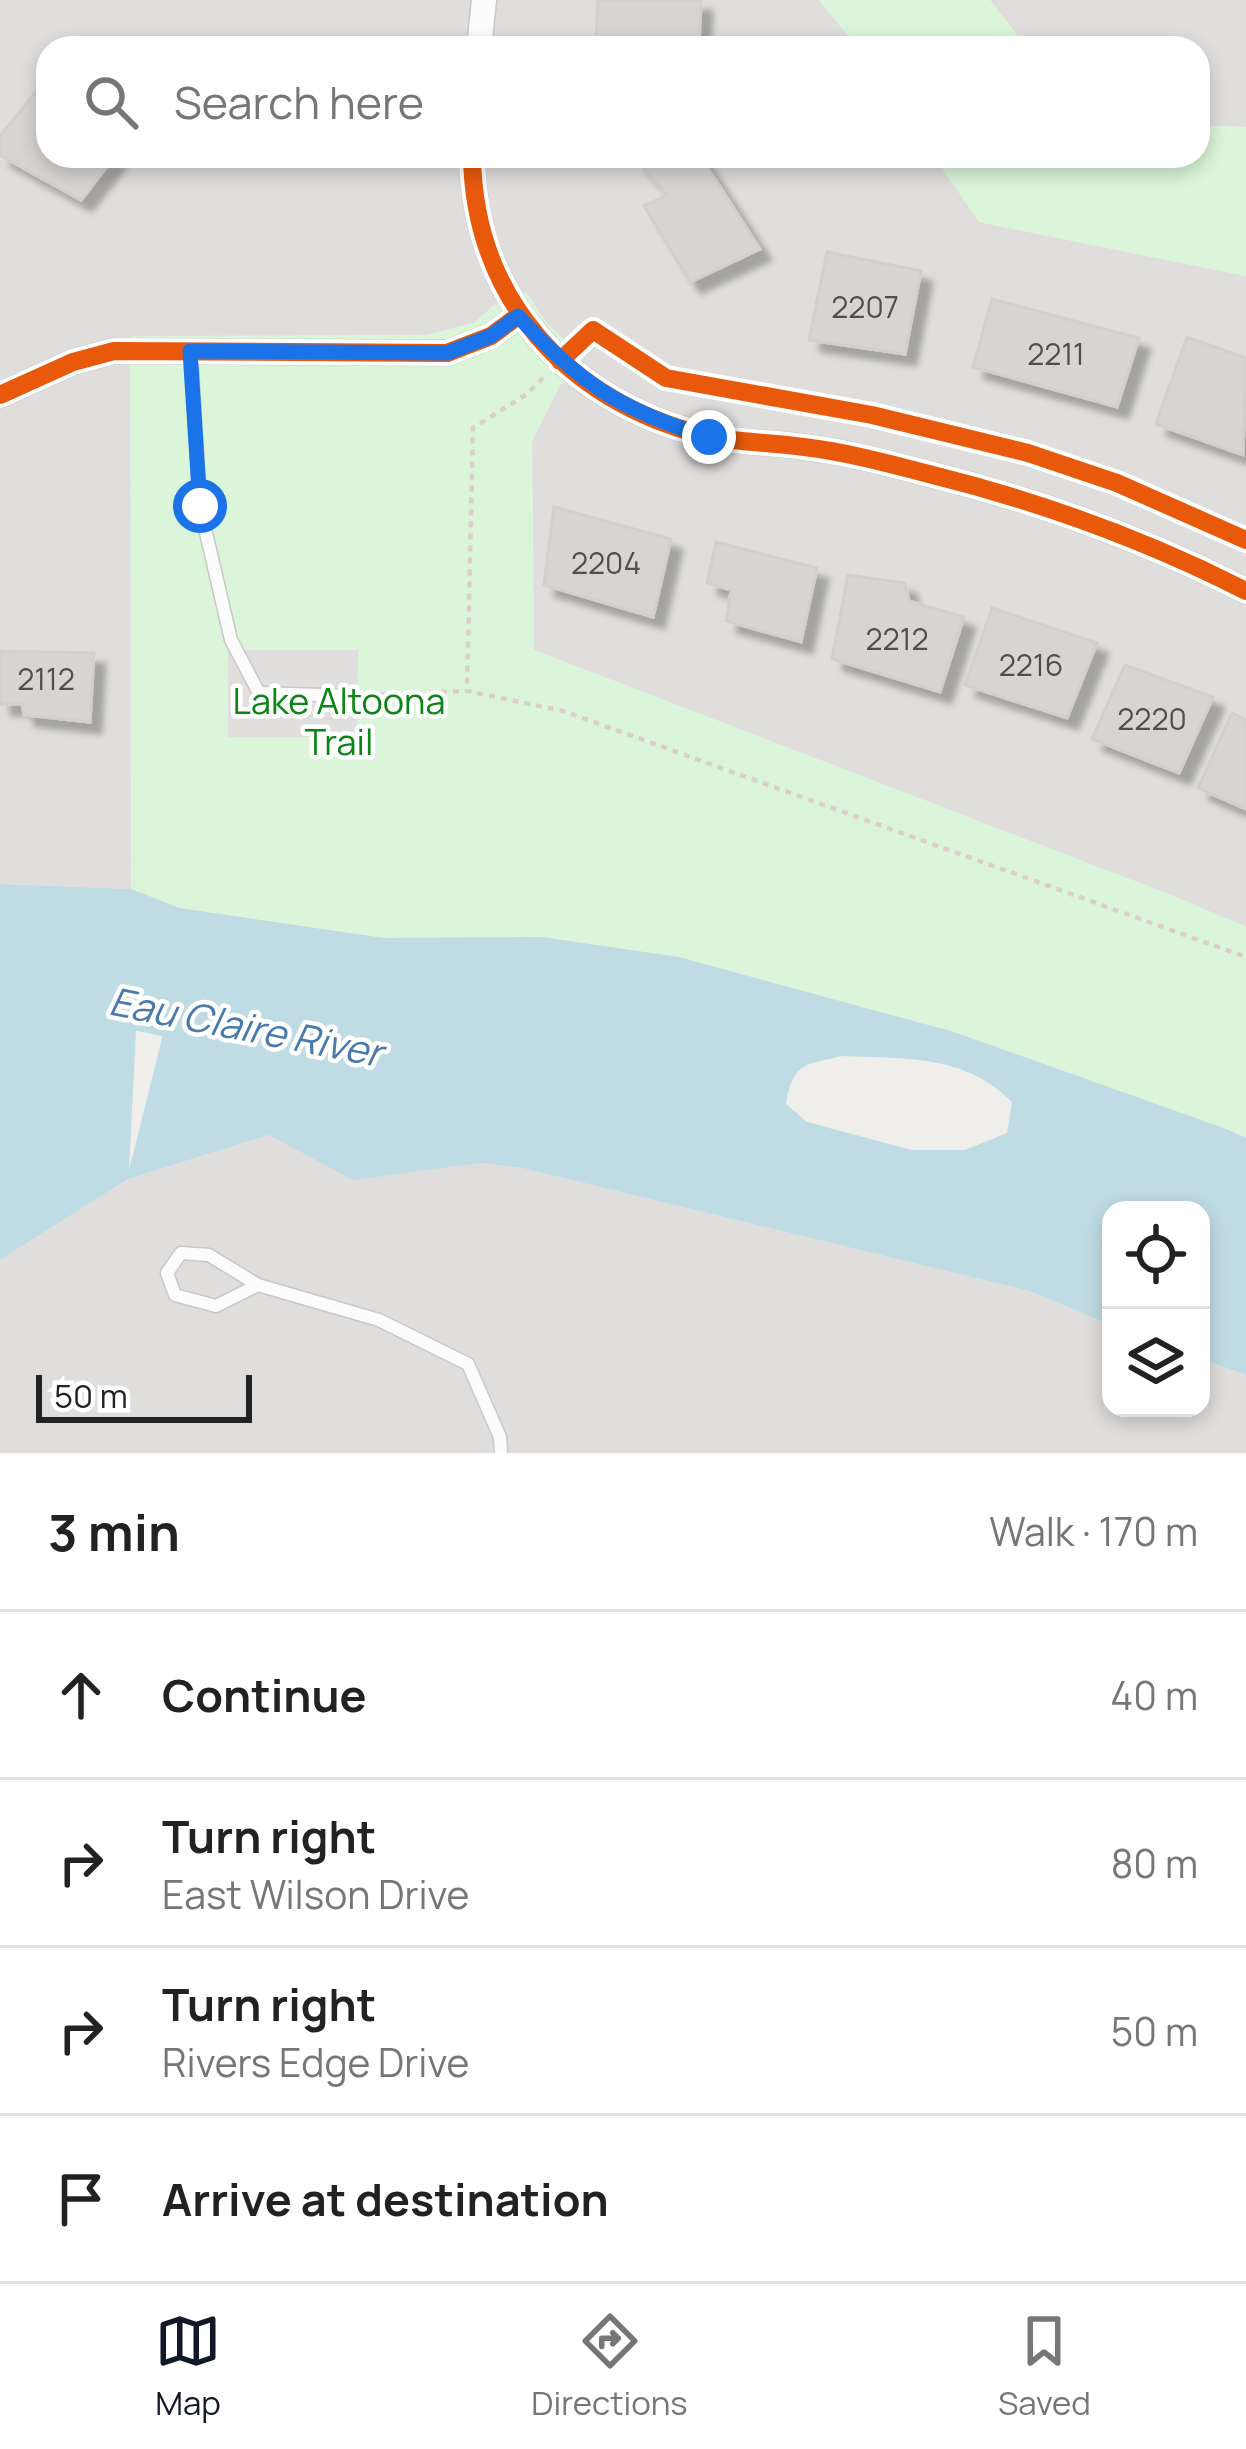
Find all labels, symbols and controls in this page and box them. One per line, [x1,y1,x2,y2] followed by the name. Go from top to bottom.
[36,36,1210,168] search box
[78,69,144,135] icon: search
[174,71,424,133] text: Search here
[831,286,899,327] house number: 2207
[1027,333,1085,374] house number: 2211
[682,410,736,464] route end
[173,479,227,533] route start
[571,542,641,583] house number: 2204
[865,618,929,659] house number: 2212
[999,644,1063,685] house number: 2216
[17,658,75,699] house number: 2112
[233,676,446,766] park label: Lake Altoona Trail
[1117,698,1187,739] house number: 2220
[105,973,392,1080] water label: Eau Claire River
[1102,1201,1210,1417] map controls
[1102,1201,1210,1309] button: locate
[1102,1309,1210,1417] button: layers
[36,1369,252,1422] scale bar
[54,1373,128,1418] text: 50 m
[48,1497,180,1566] text: 3 min
[989,1504,1198,1558] text: Walk · 170 m
[48,1662,114,1728] icon: ahead
[162,1664,367,1726] text: Continue
[1110,1668,1198,1722] text: 40 m
[162,1805,376,1867] text: Turn right
[48,1830,114,1896] icon: right
[1111,1836,1198,1890] text: 80 m
[162,1867,469,1921] text: East Wilson Drive
[162,1973,376,2035] text: Turn right
[48,1998,114,2064] icon: right
[1111,2004,1198,2058] text: 50 m
[162,2035,469,2089] text: Rivers Edge Drive
[48,2166,114,2232] icon: arrive
[162,2168,609,2230] text: Arrive at destination
[155,2308,221,2425] tab: Map
[531,2308,688,2425] tab: Directions
[998,2308,1091,2425] tab: Saved

